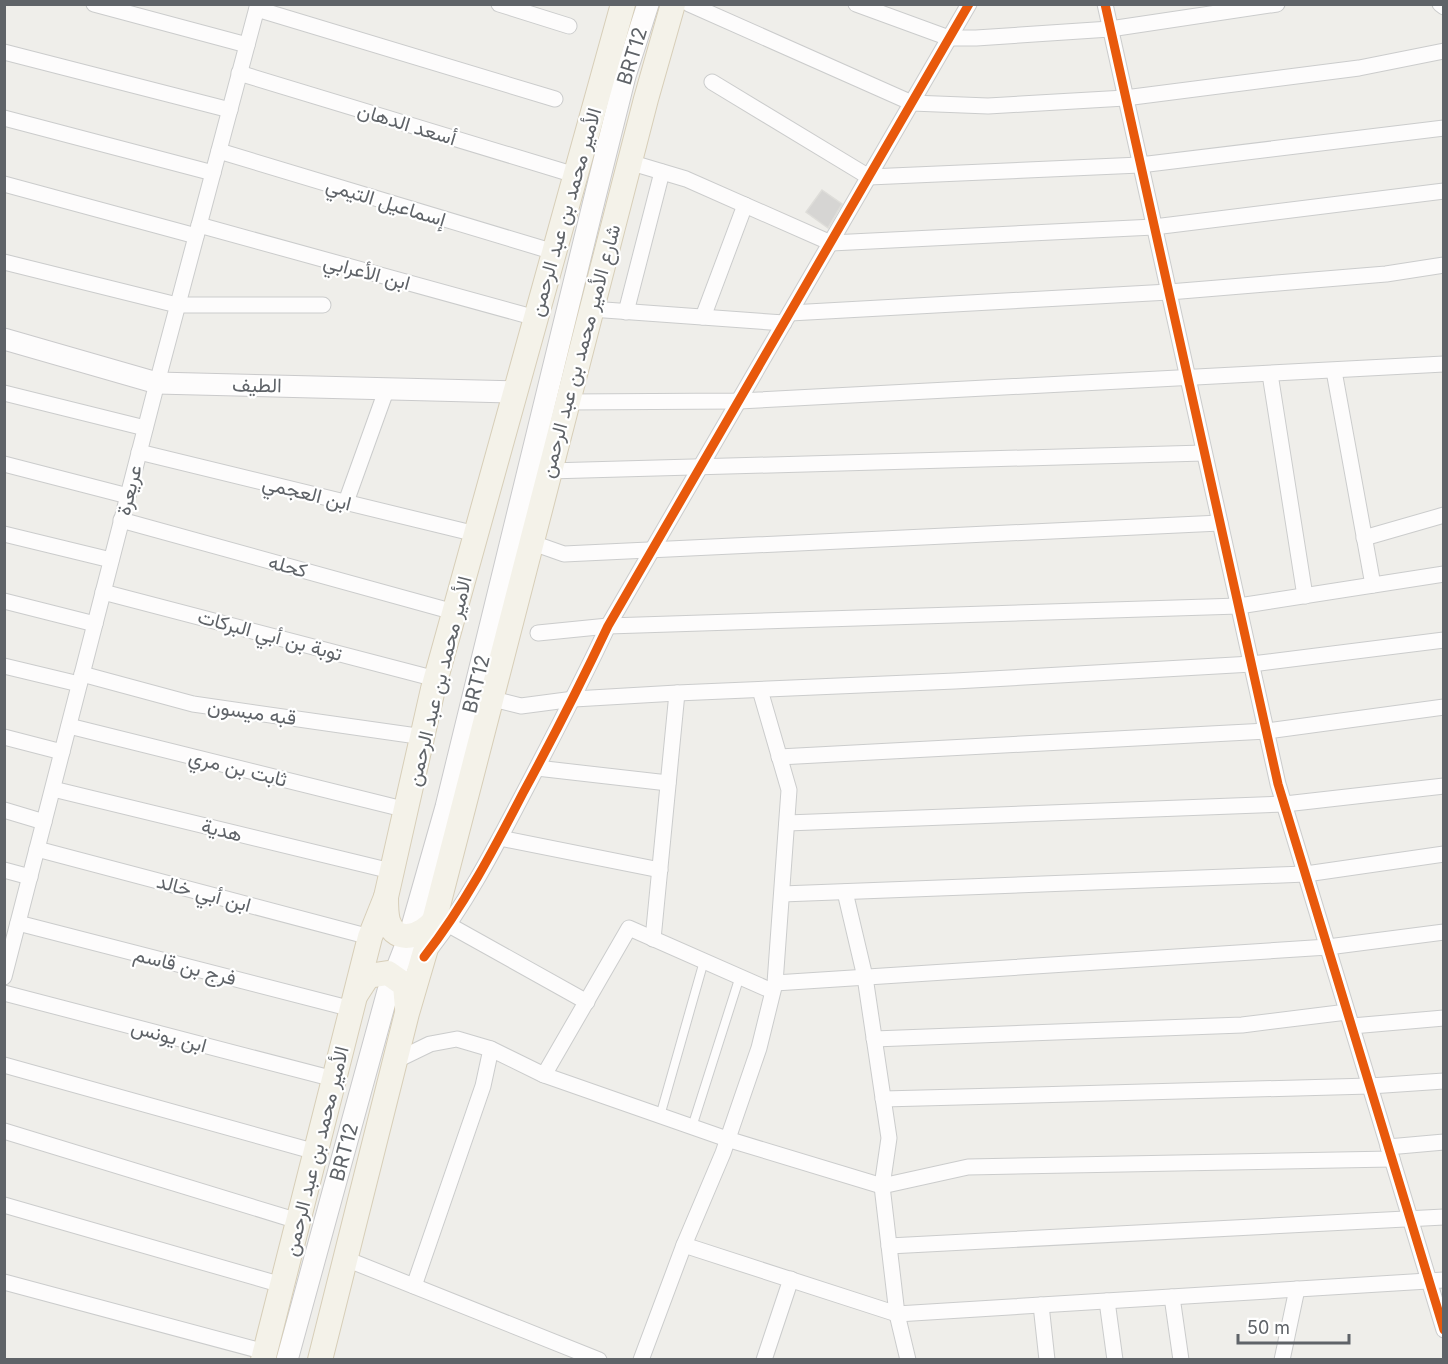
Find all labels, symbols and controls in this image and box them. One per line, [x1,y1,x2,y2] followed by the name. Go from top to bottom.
[612,24,652,88] street label: BRT12
[355,98,460,150] street label: أسعد الدهان
[524,105,607,319] street label: الأمير محمد بن عبد الرحمن
[322,172,449,236] street label: إسماعيل التيمي
[535,222,627,481] street label: شارع الأمير محمد بن عبد الرحمن
[320,249,413,300] street label: ابن الأعرابي
[232,373,282,397] street label: الطيف
[111,462,148,518] street label: عريعرة
[259,470,354,520] street label: ابن العجمي
[266,549,310,583] street label: كحله
[401,574,478,789] street label: الأمير محمد بن عبد الرحمن
[194,604,345,671] street label: توبة بن أبي البركات
[457,652,495,716] street label: BRT12
[206,694,298,731] street label: قبه ميسون
[185,744,290,797] street label: ثابت بن مري
[199,813,245,847] street label: هدية
[153,869,254,922] street label: ابن أبي خالد
[131,942,239,992] street label: فرج بن قاسم
[128,1014,209,1059] street label: ابن يونس
[278,1044,355,1259] street label: الأمير محمد بن عبد الرحمن
[325,1120,363,1184] street label: BRT12
[1238,1307,1349,1345] scale bar
[1247,1317,1290,1338] text: 50 m

